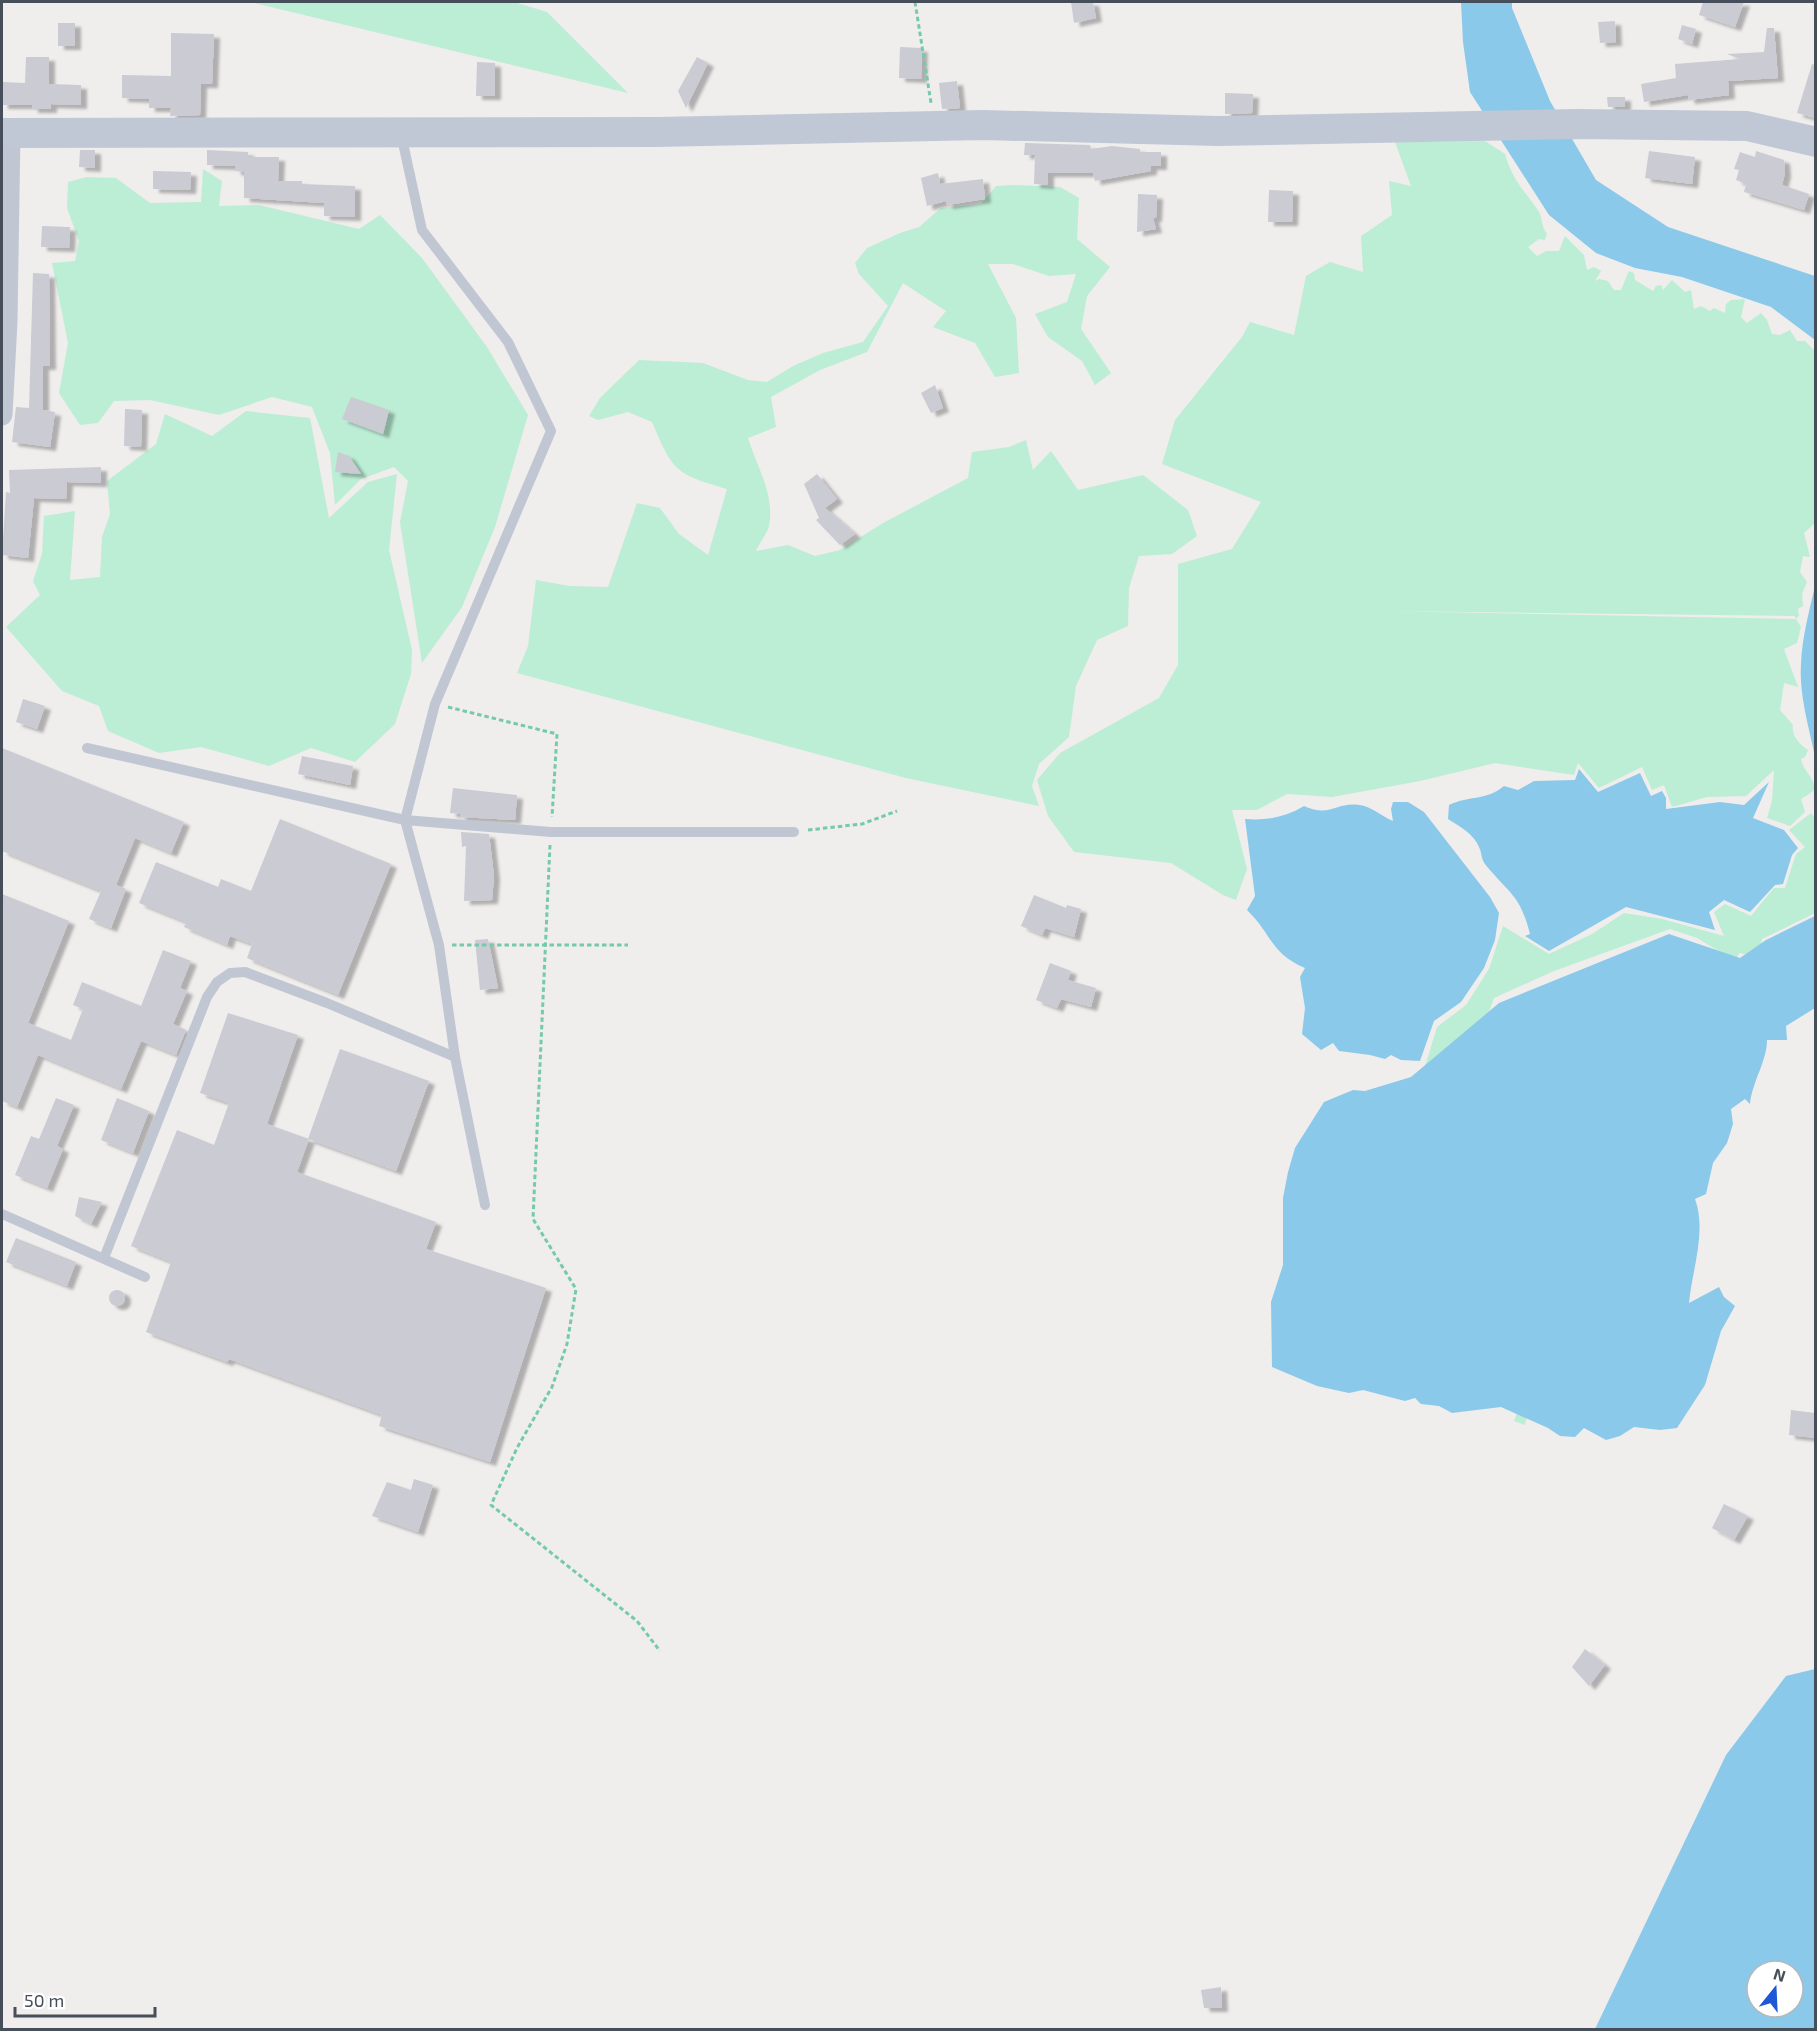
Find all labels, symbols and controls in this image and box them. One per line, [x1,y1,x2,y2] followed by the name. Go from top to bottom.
[1745,1959,1805,2019] north arrow
[1771,1963,1788,1985] text: N
[15,1980,154,2018] scale bar
[24,1989,64,2011] text: 50 m

